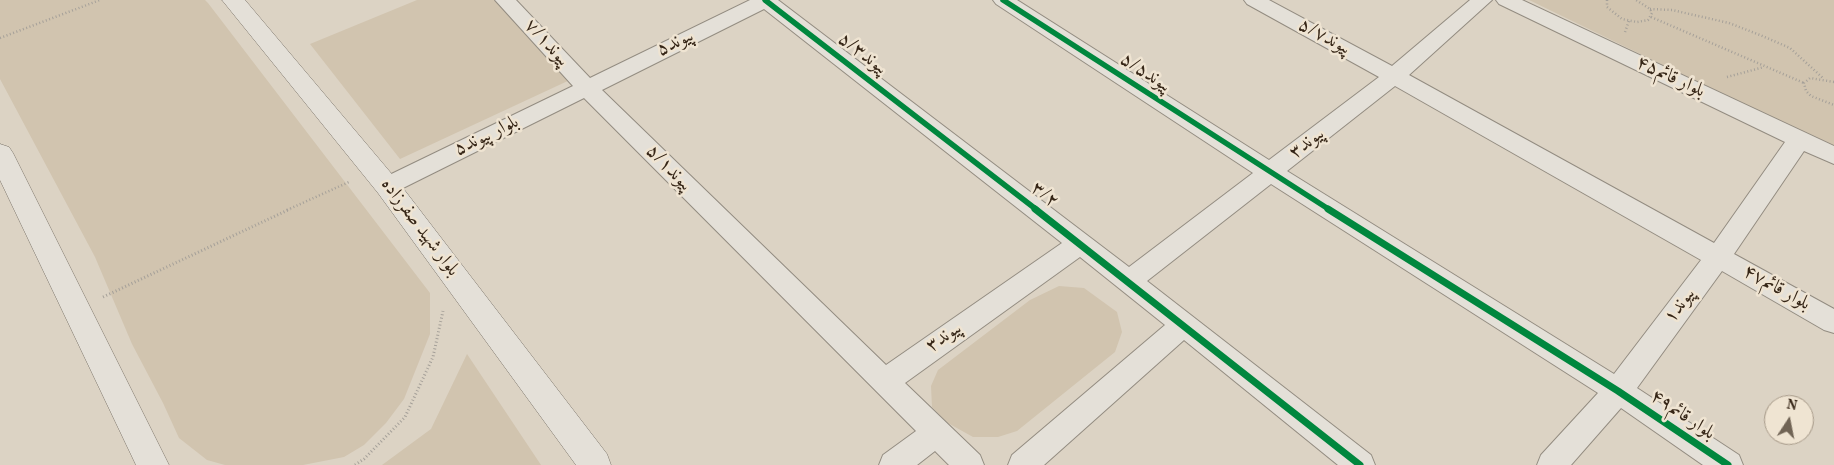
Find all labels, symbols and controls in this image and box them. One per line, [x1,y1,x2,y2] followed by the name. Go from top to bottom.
[518,15,574,73] street label: پیوند۷/۱
[1294,15,1354,61] street label: پیوند۵/۷
[654,25,698,63] street label: پیوند۵
[832,29,892,81] street label: پیوند۵/۳
[1115,49,1175,99] street label: پیوند۵/۵
[1632,52,1708,104] street label: بلوار قائم۴۵
[451,112,523,162] street label: بلوار پیوند۵
[1286,123,1330,165] street label: پیوند۳
[640,141,696,197] street label: پیوند۵/۱
[375,174,463,282] street label: بلوار شهید صفرزاده
[1025,178,1063,214] street label: ۳/۲
[1738,261,1814,317] street label: بلوار قائم۴۷
[1660,284,1702,328] street label: پیوند۱
[923,318,967,358] street label: پیوند۳
[1645,386,1719,446] street label: بلوار قائم۴۹
[1764,395,1814,445] north arrow
[1785,395,1799,416] text: N

